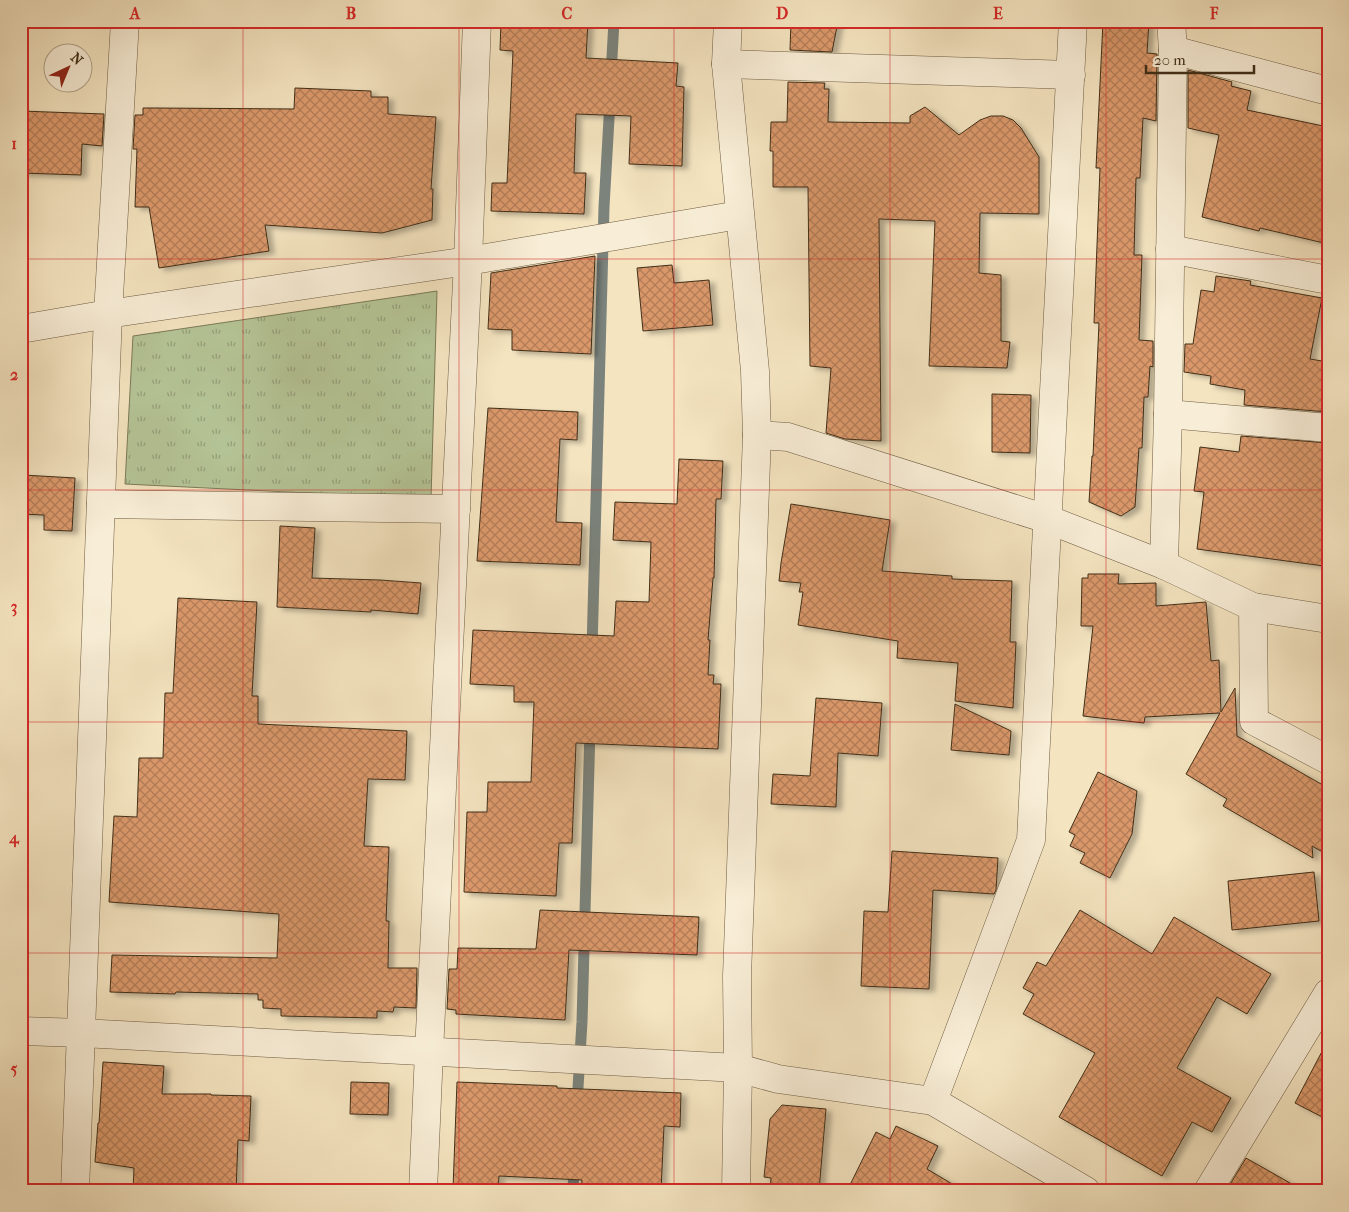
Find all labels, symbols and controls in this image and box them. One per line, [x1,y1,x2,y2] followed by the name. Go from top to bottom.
[129,4,141,23] text: A
[346,4,356,23] text: B
[562,4,573,23] text: C
[776,4,788,23] text: D
[993,4,1003,23] text: E
[1209,4,1219,23] text: F
[42,42,92,92] north arrow
[1146,42,1254,74] scale bar
[67,49,87,69] text: N
[1154,51,1186,69] text: 20 m
[11,134,17,153] text: 1
[10,365,18,384] text: 2
[11,597,17,617] text: 3
[8,828,20,848] text: 4
[11,1059,18,1078] text: 5

